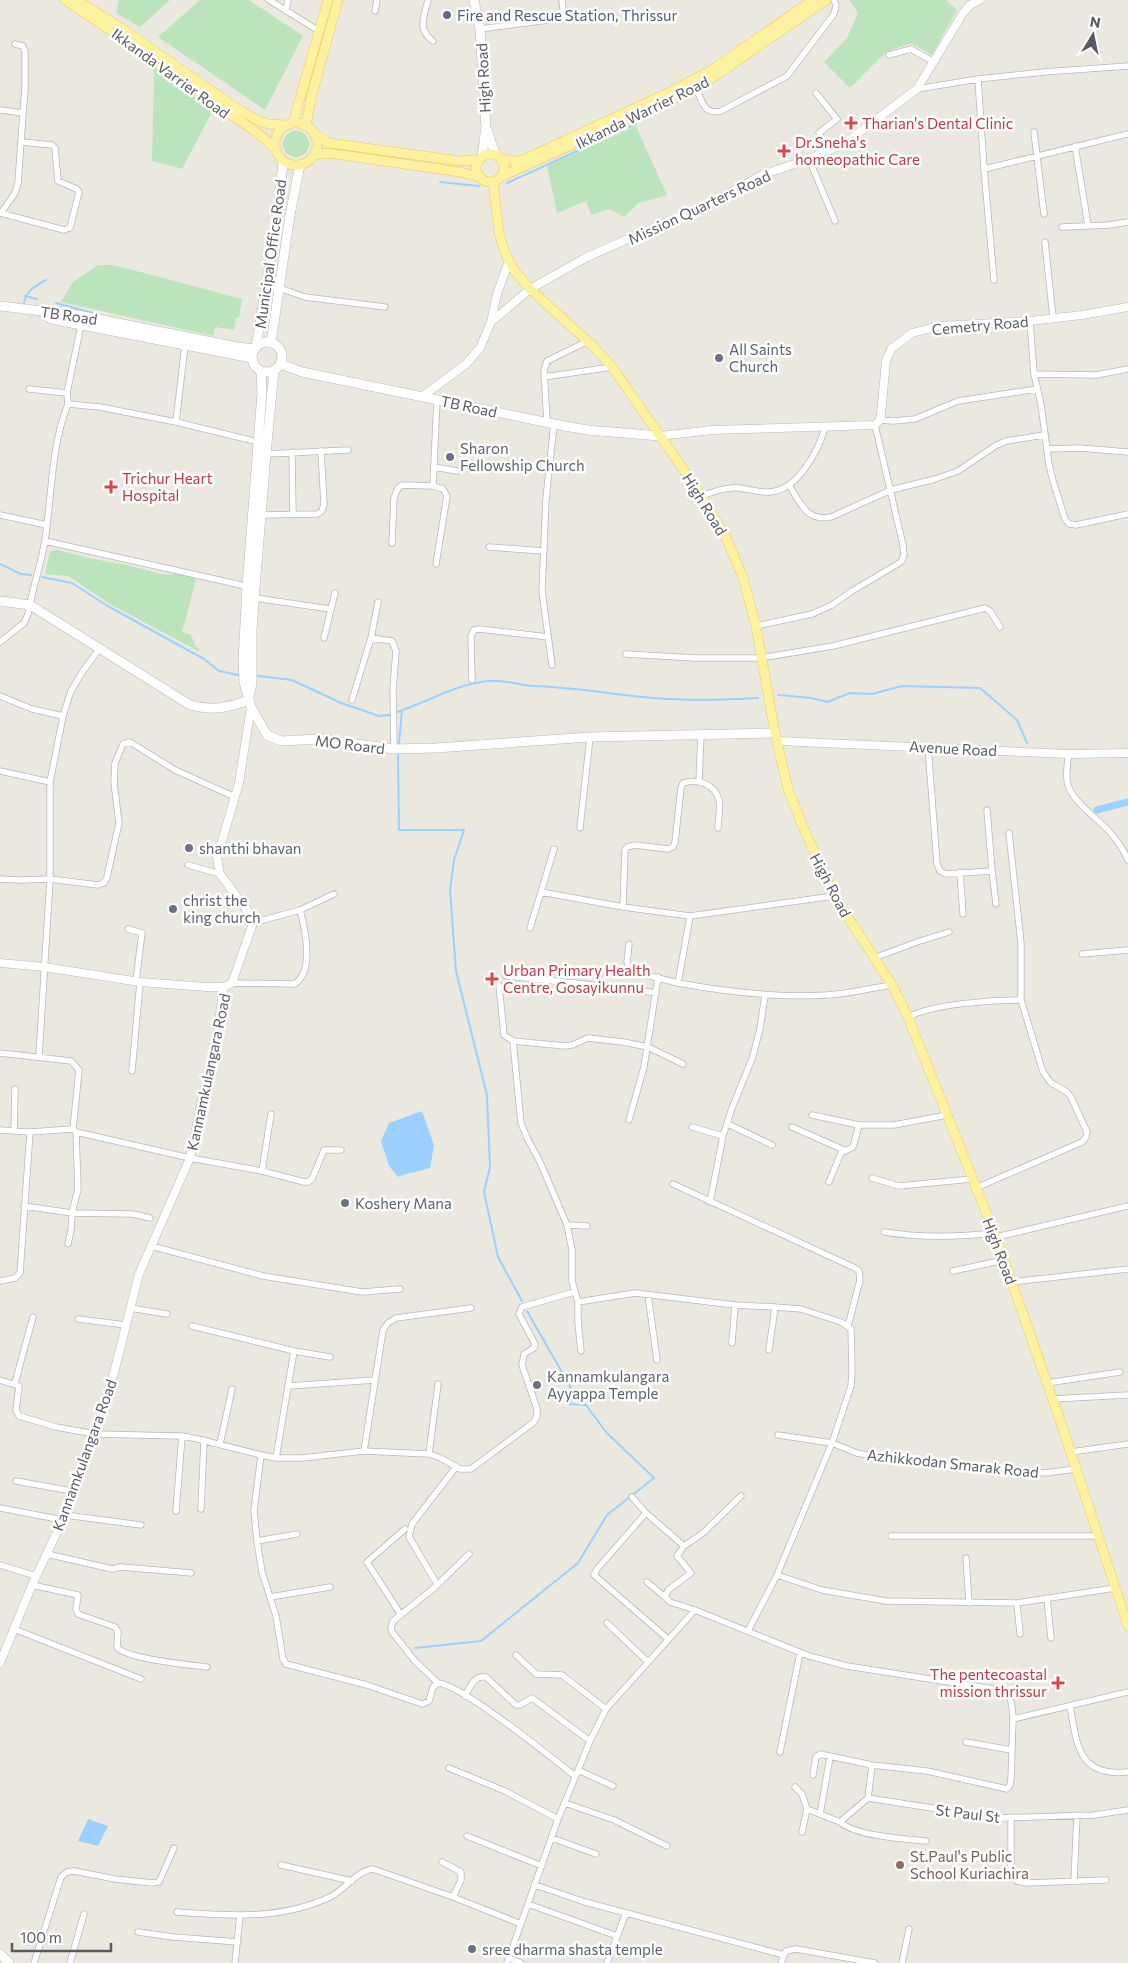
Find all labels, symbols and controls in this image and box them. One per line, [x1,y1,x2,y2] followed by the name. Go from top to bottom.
[457,6,677,24] place label: Fire and Rescue Station, Thrissur
[441,9,453,21] marker: Fire and Rescue Station, Thrissur
[1068,10,1118,60] north arrow
[1089,12,1102,31] text: N
[109,24,233,122] street label: Ikkanda Varrier Road
[472,43,494,113] street label: High Road
[572,72,712,152] street label: Ikkanda Warrier Road
[862,114,1013,132] place label: Tharian's Dental Clinic
[844,116,858,130] marker: Tharian's Dental Clinic
[795,133,920,168] place label: Dr.Sneha's homeopathic Care
[777,144,791,158] marker: Dr.Sneha's homeopathic Care
[625,166,773,248] street label: Mission Quarters Road
[251,178,289,330] street label: Municipal Office Road
[39,302,99,328] street label: TB Road
[931,312,1029,338] street label: Cemetry Road
[729,340,792,375] place label: All Saints Church
[713,352,725,364] marker: All Saints Church
[439,391,499,421] street label: TB Road
[460,439,584,474] place label: Sharon Fellowship Church
[444,451,456,463] marker: Sharon Fellowship Church
[122,469,213,504] place label: Trichur Heart Hospital
[679,470,731,538] street label: High Road
[104,480,118,494] marker: Trichur Heart Hospital
[314,731,386,757] street label: MO Roard
[909,737,997,759] street label: Avenue Road
[199,839,301,857] place label: shanthi bhavan
[183,842,195,854] marker: shanthi bhavan
[807,850,855,920] street label: High Road
[183,891,261,926] place label: christ the king church
[167,903,179,915] marker: christ the king church
[503,961,651,996] place label: Urban Primary Health Centre, Gosayikunnu
[485,972,499,986] marker: Urban Primary Health Centre, Gosayikunnu
[183,992,233,1152] street label: Kannamkulangara Road
[355,1194,452,1212] place label: Koshery Mana
[339,1197,351,1209] marker: Koshery Mana
[979,1215,1021,1287] street label: High Road
[547,1367,669,1402] place label: Kannamkulangara Ayyappa Temple
[48,1377,120,1533] street label: Kannamkulangara Road
[531,1379,543,1391] marker: Kannamkulangara Ayyappa Temple
[866,1445,1040,1481] street label: Azhikkodan Smarak Road
[930,1665,1047,1700] place label: The pentecoastal mission thrissur
[1051,1676,1065,1690] marker: The pentecoastal mission thrissur
[935,1800,1001,1826] street label: St Paul St
[910,1847,1029,1882] place label: St.Paul's Public School Kuriachira
[894,1859,906,1871] marker: St.Paul's Public School Kuriachira
[12,1920,111,1952] scale bar
[20,1928,62,1946] text: 100 m
[482,1940,663,1958] place label: sree dharma shasta temple
[466,1943,478,1955] marker: sree dharma shasta temple

